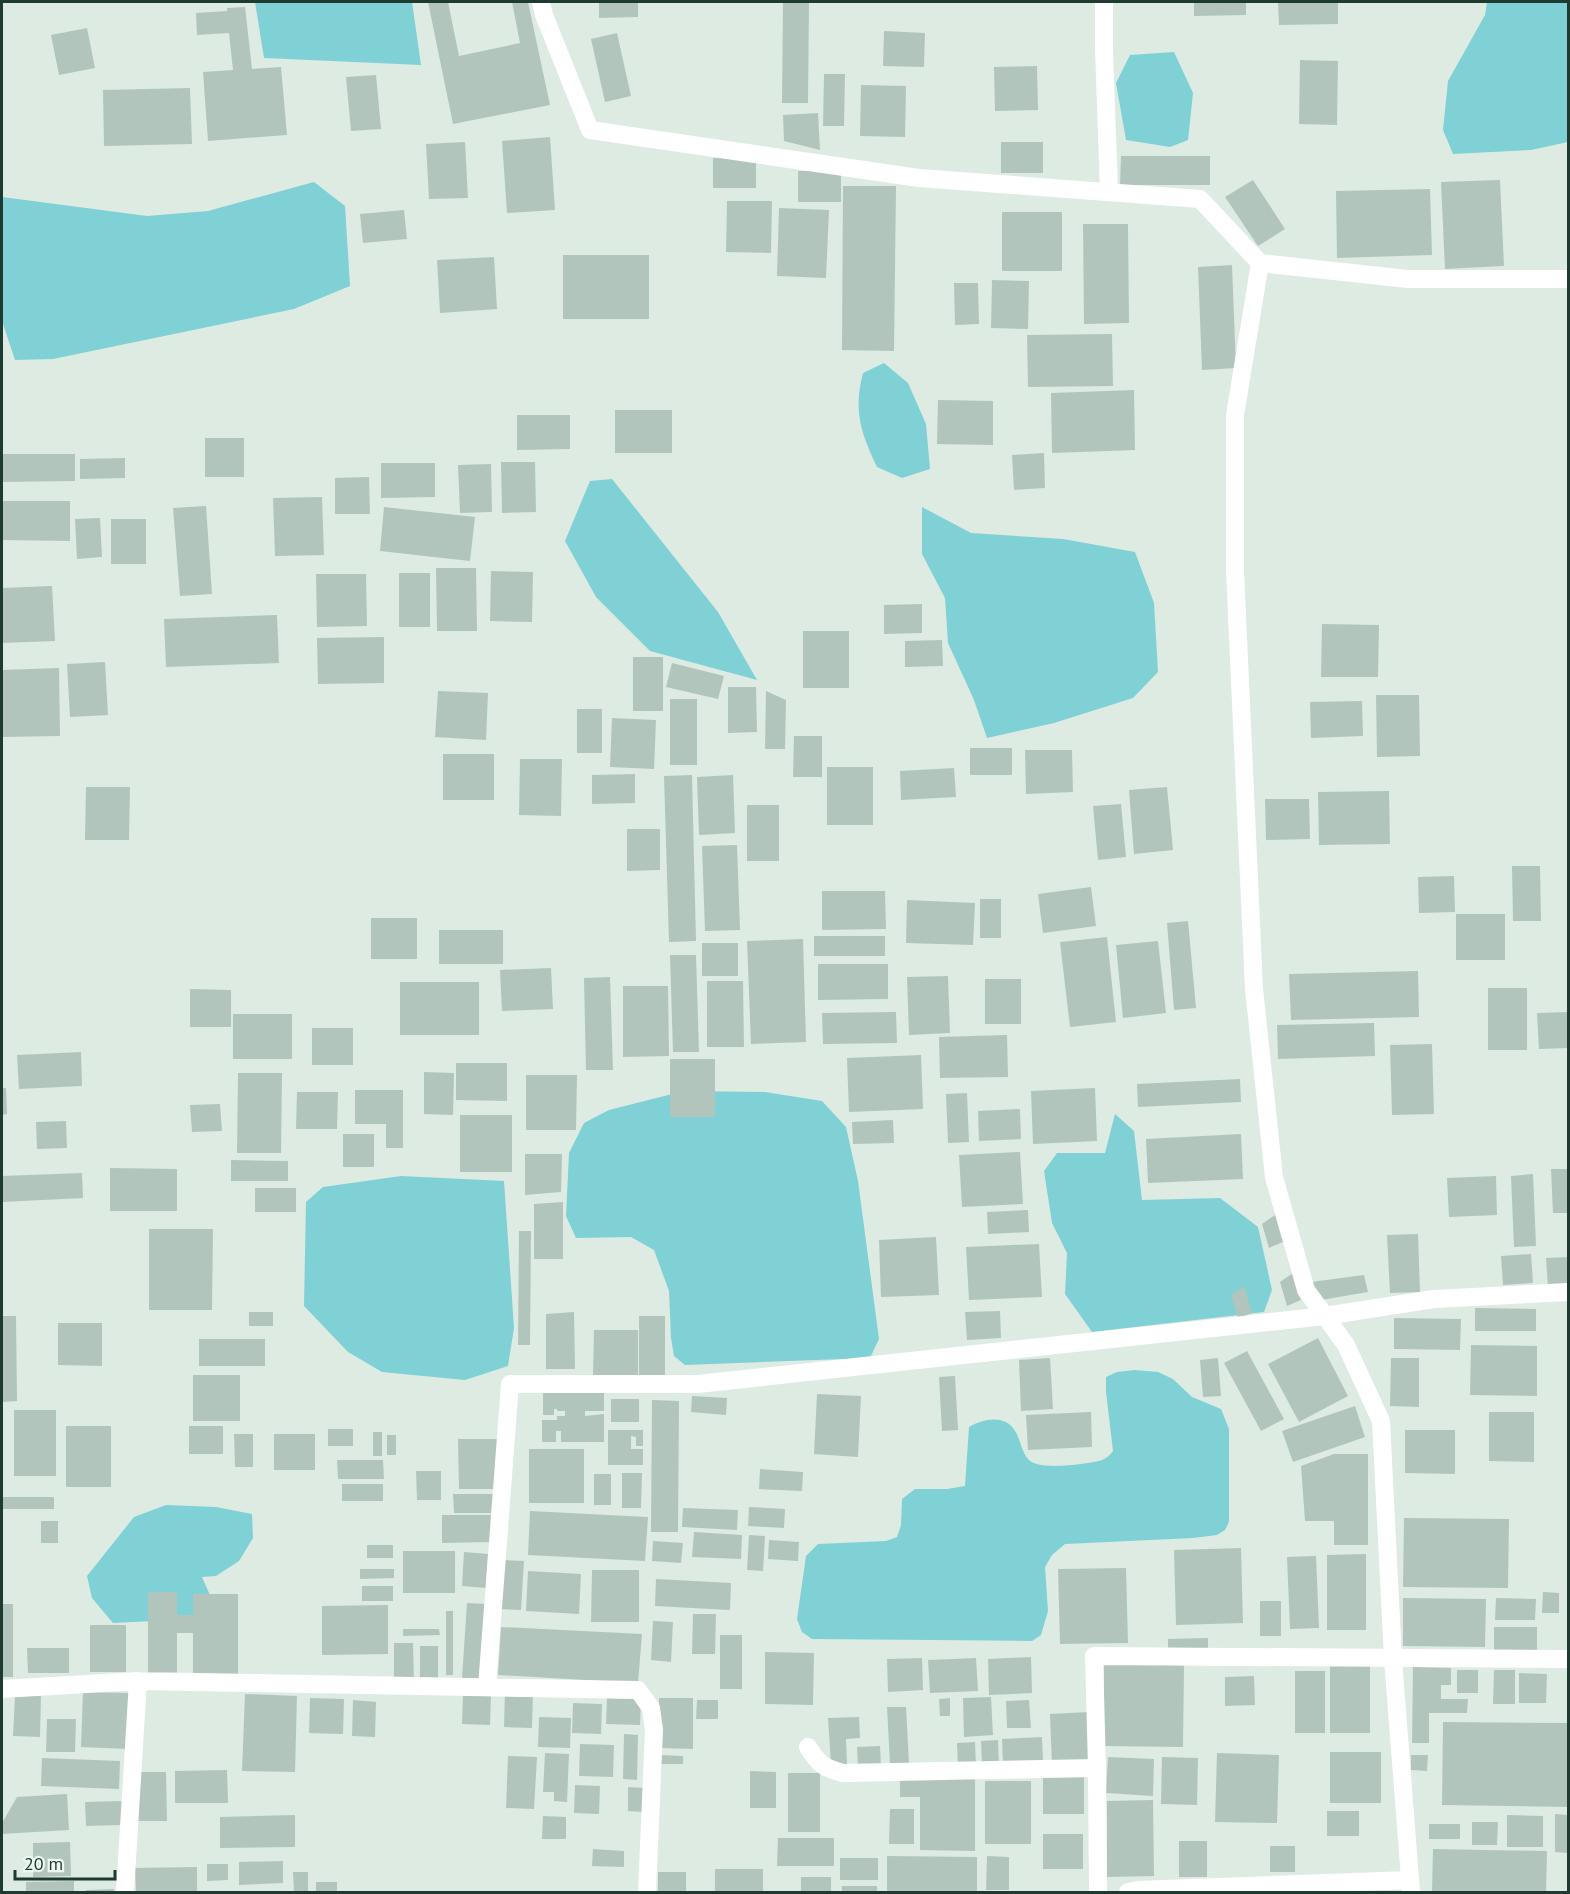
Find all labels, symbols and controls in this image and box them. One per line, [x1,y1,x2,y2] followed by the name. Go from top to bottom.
[15,1843,116,1881] scale bar
[24,1852,63,1875] text: 20 m

